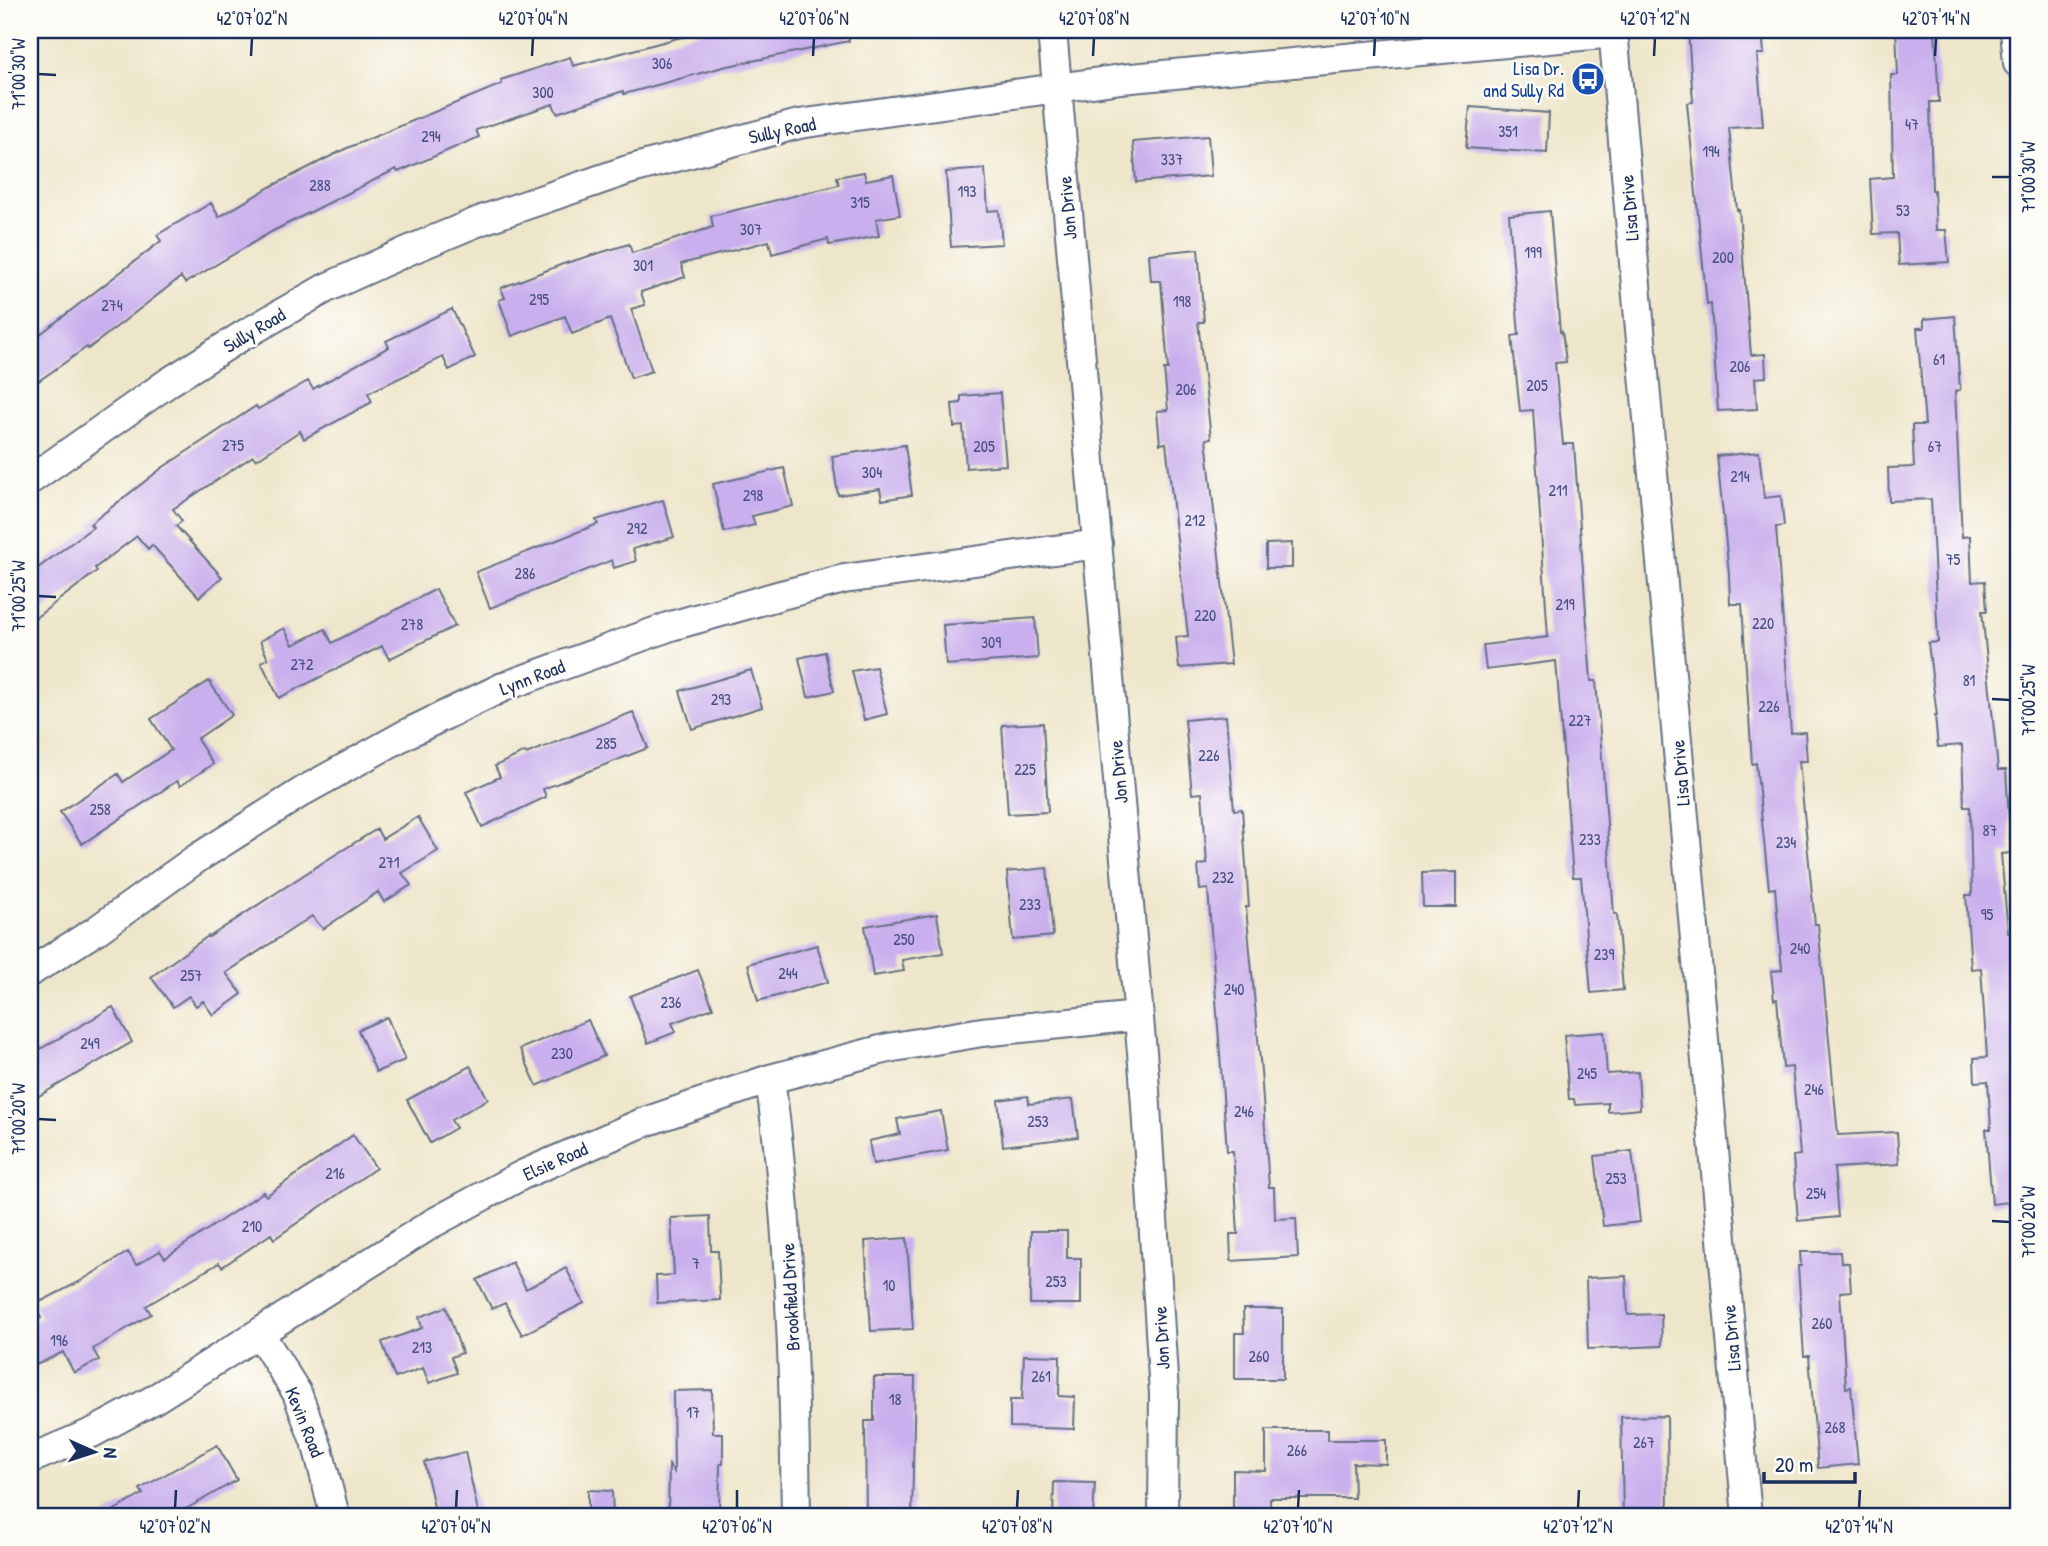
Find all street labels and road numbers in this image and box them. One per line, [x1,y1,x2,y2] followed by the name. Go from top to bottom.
[746,110,819,150] street label: Sully Road
[1613,173,1645,242] street label: Lisa Drive
[1051,175,1083,241] street label: Jon Drive
[218,301,290,359] street label: Sully Road
[496,653,569,701] street label: Lynn Road
[1664,738,1696,807] street label: Lisa Drive
[1102,739,1134,805] street label: Jon Drive
[519,1135,592,1187] street label: Elsie Road
[774,1242,806,1352] street label: Brookfield Drive
[1715,1303,1747,1372] street label: Lisa Drive
[1146,1305,1176,1370] street label: Jon Drive
[279,1383,331,1461] street label: Kevin Road

